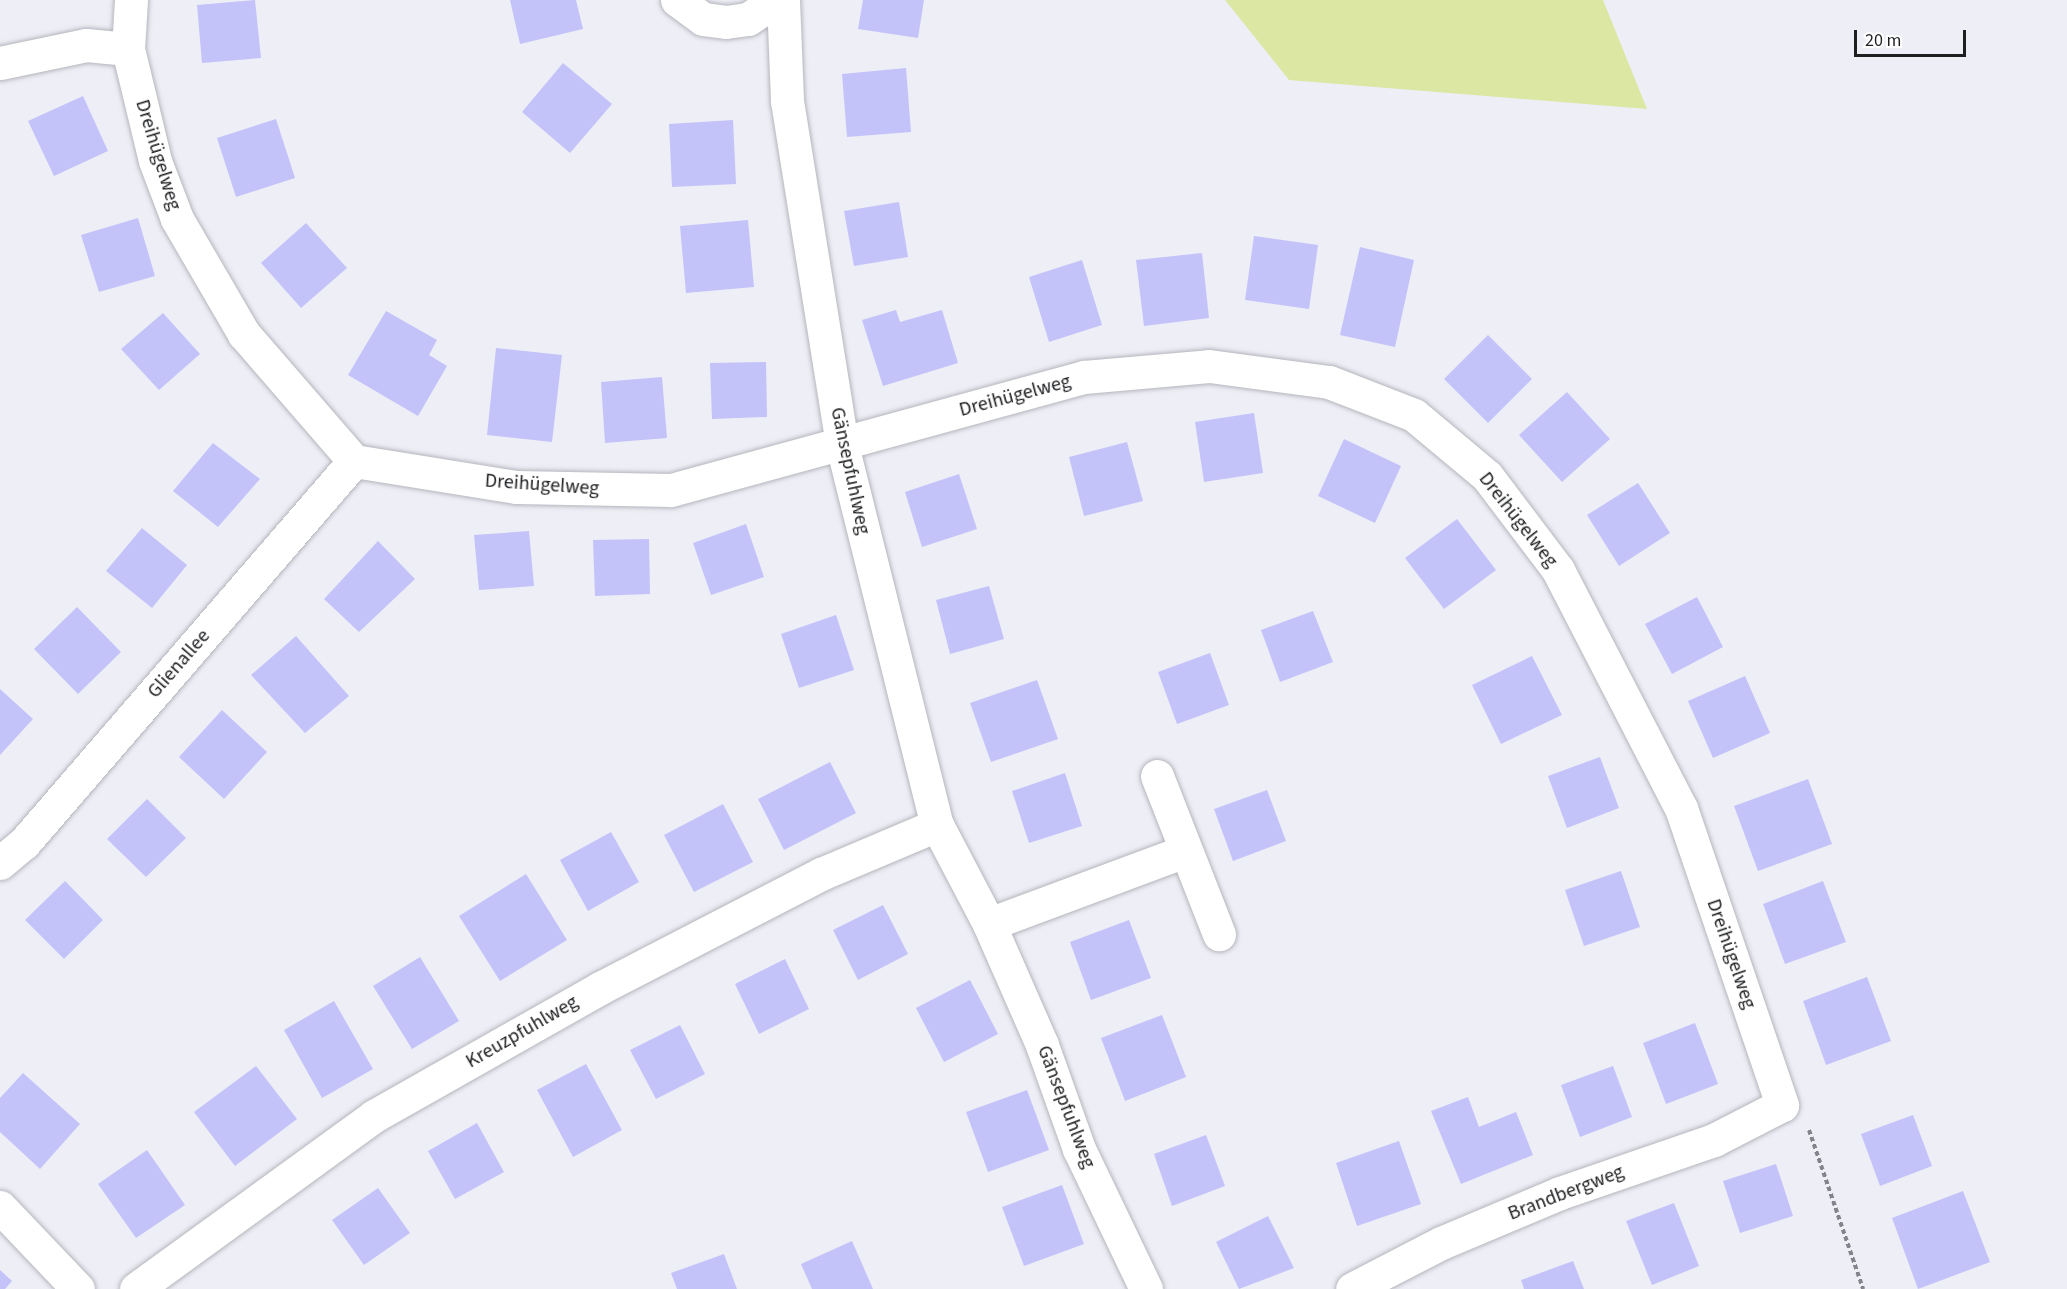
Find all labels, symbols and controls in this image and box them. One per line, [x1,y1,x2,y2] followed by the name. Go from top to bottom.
[1857,18,1970,56] scale bar
[1865,28,1901,53] text: 20 m
[130,97,186,213] street label: Dreihügelweg
[957,370,1073,422] street label: Dreihügelweg
[825,405,875,537] street label: Gänsepfuhlweg
[1473,467,1563,573] street label: Dreihügelweg
[484,469,600,501] street label: Dreihügelweg
[143,625,215,703] street label: Glienallee
[1701,896,1761,1012] street label: Dreihügelweg
[462,990,582,1074] street label: Kreuzpfuhlweg
[1032,1042,1100,1172] street label: Gänsepfuhlweg
[1505,1160,1627,1226] street label: Brandbergweg

